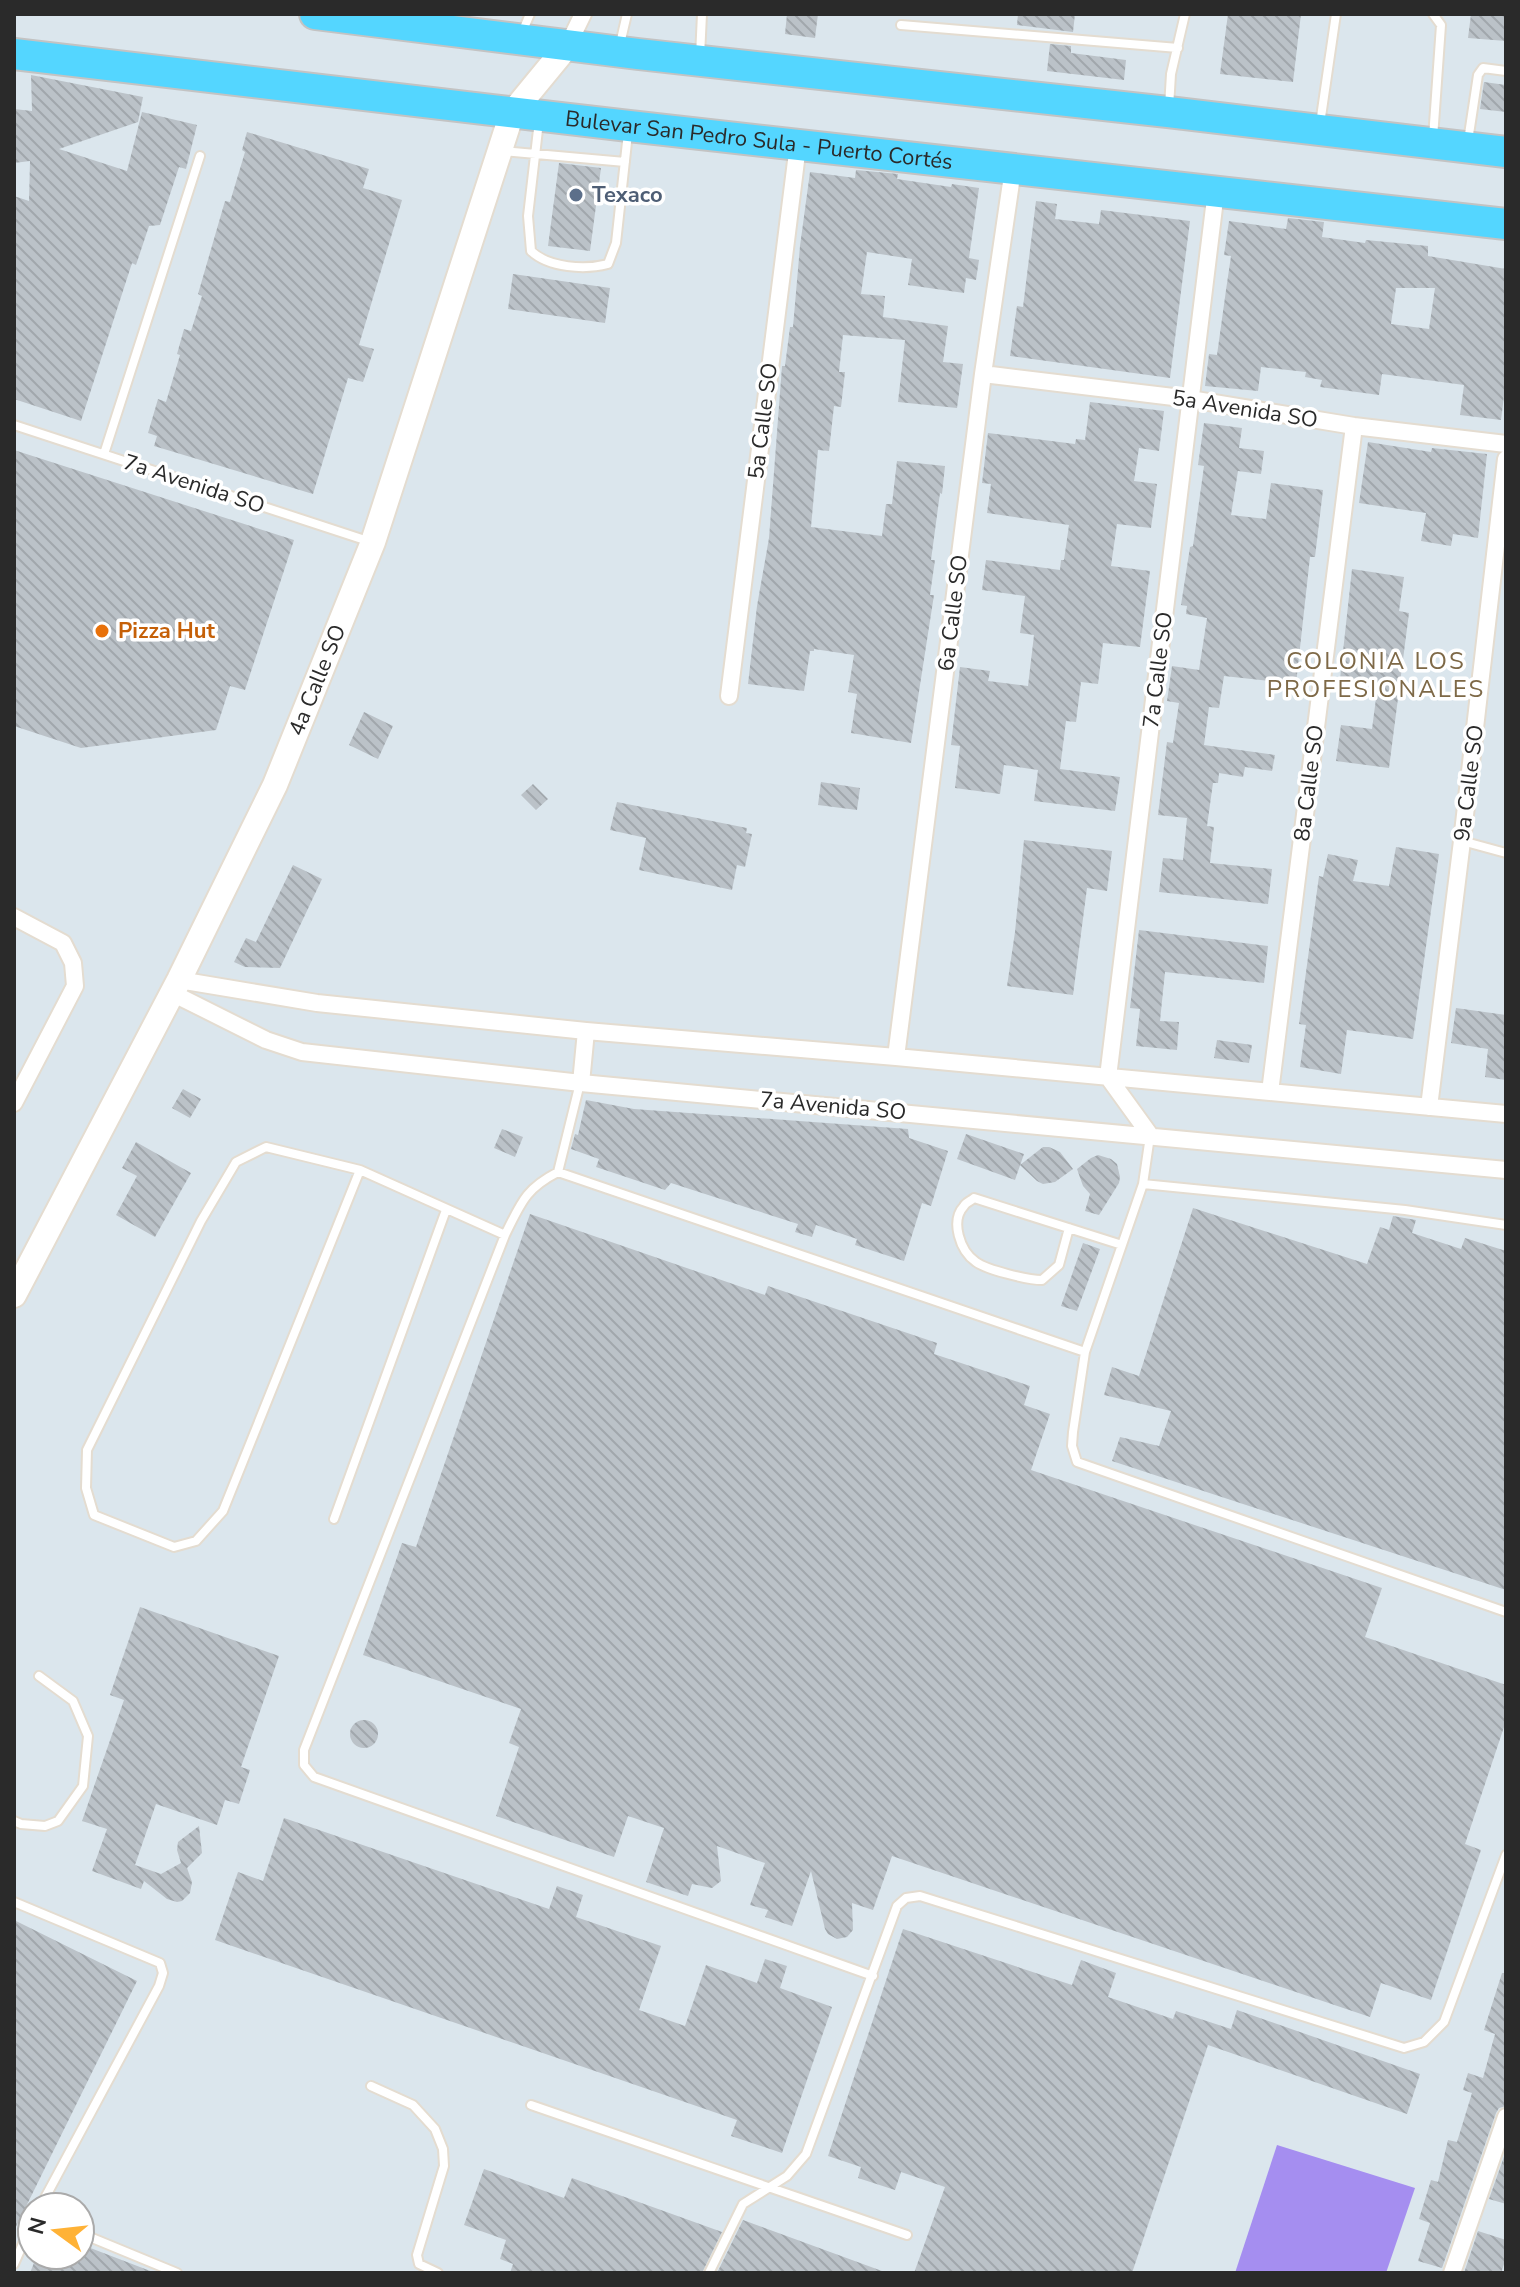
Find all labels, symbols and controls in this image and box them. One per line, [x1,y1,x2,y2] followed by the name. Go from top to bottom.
[564,104,954,177] street label: Bulevar San Pedro Sula - Puerto Cortés
[592,180,663,210] place label: Texaco
[567,186,585,204] marker: Texaco
[741,361,785,481] street label: 5a Calle SO
[1170,383,1320,435] street label: 5a Avenida SO
[119,447,269,521] street label: 7a Avenida SO
[931,553,975,673] street label: 6a Calle SO
[1136,610,1180,730] street label: 7a Calle SO
[118,616,215,646] place label: Pizza Hut
[281,620,353,740] street label: 4a Calle SO
[93,622,111,640] marker: Pizza Hut
[1267,645,1485,705] district label: COLONIA LOS PROFESIONALES
[1287,723,1331,843] street label: 8a Calle SO
[1447,723,1491,843] street label: 9a Calle SO
[758,1085,908,1127] street label: 7a Avenida SO
[16,2191,96,2271] north arrow
[21,2214,54,2238] text: N

